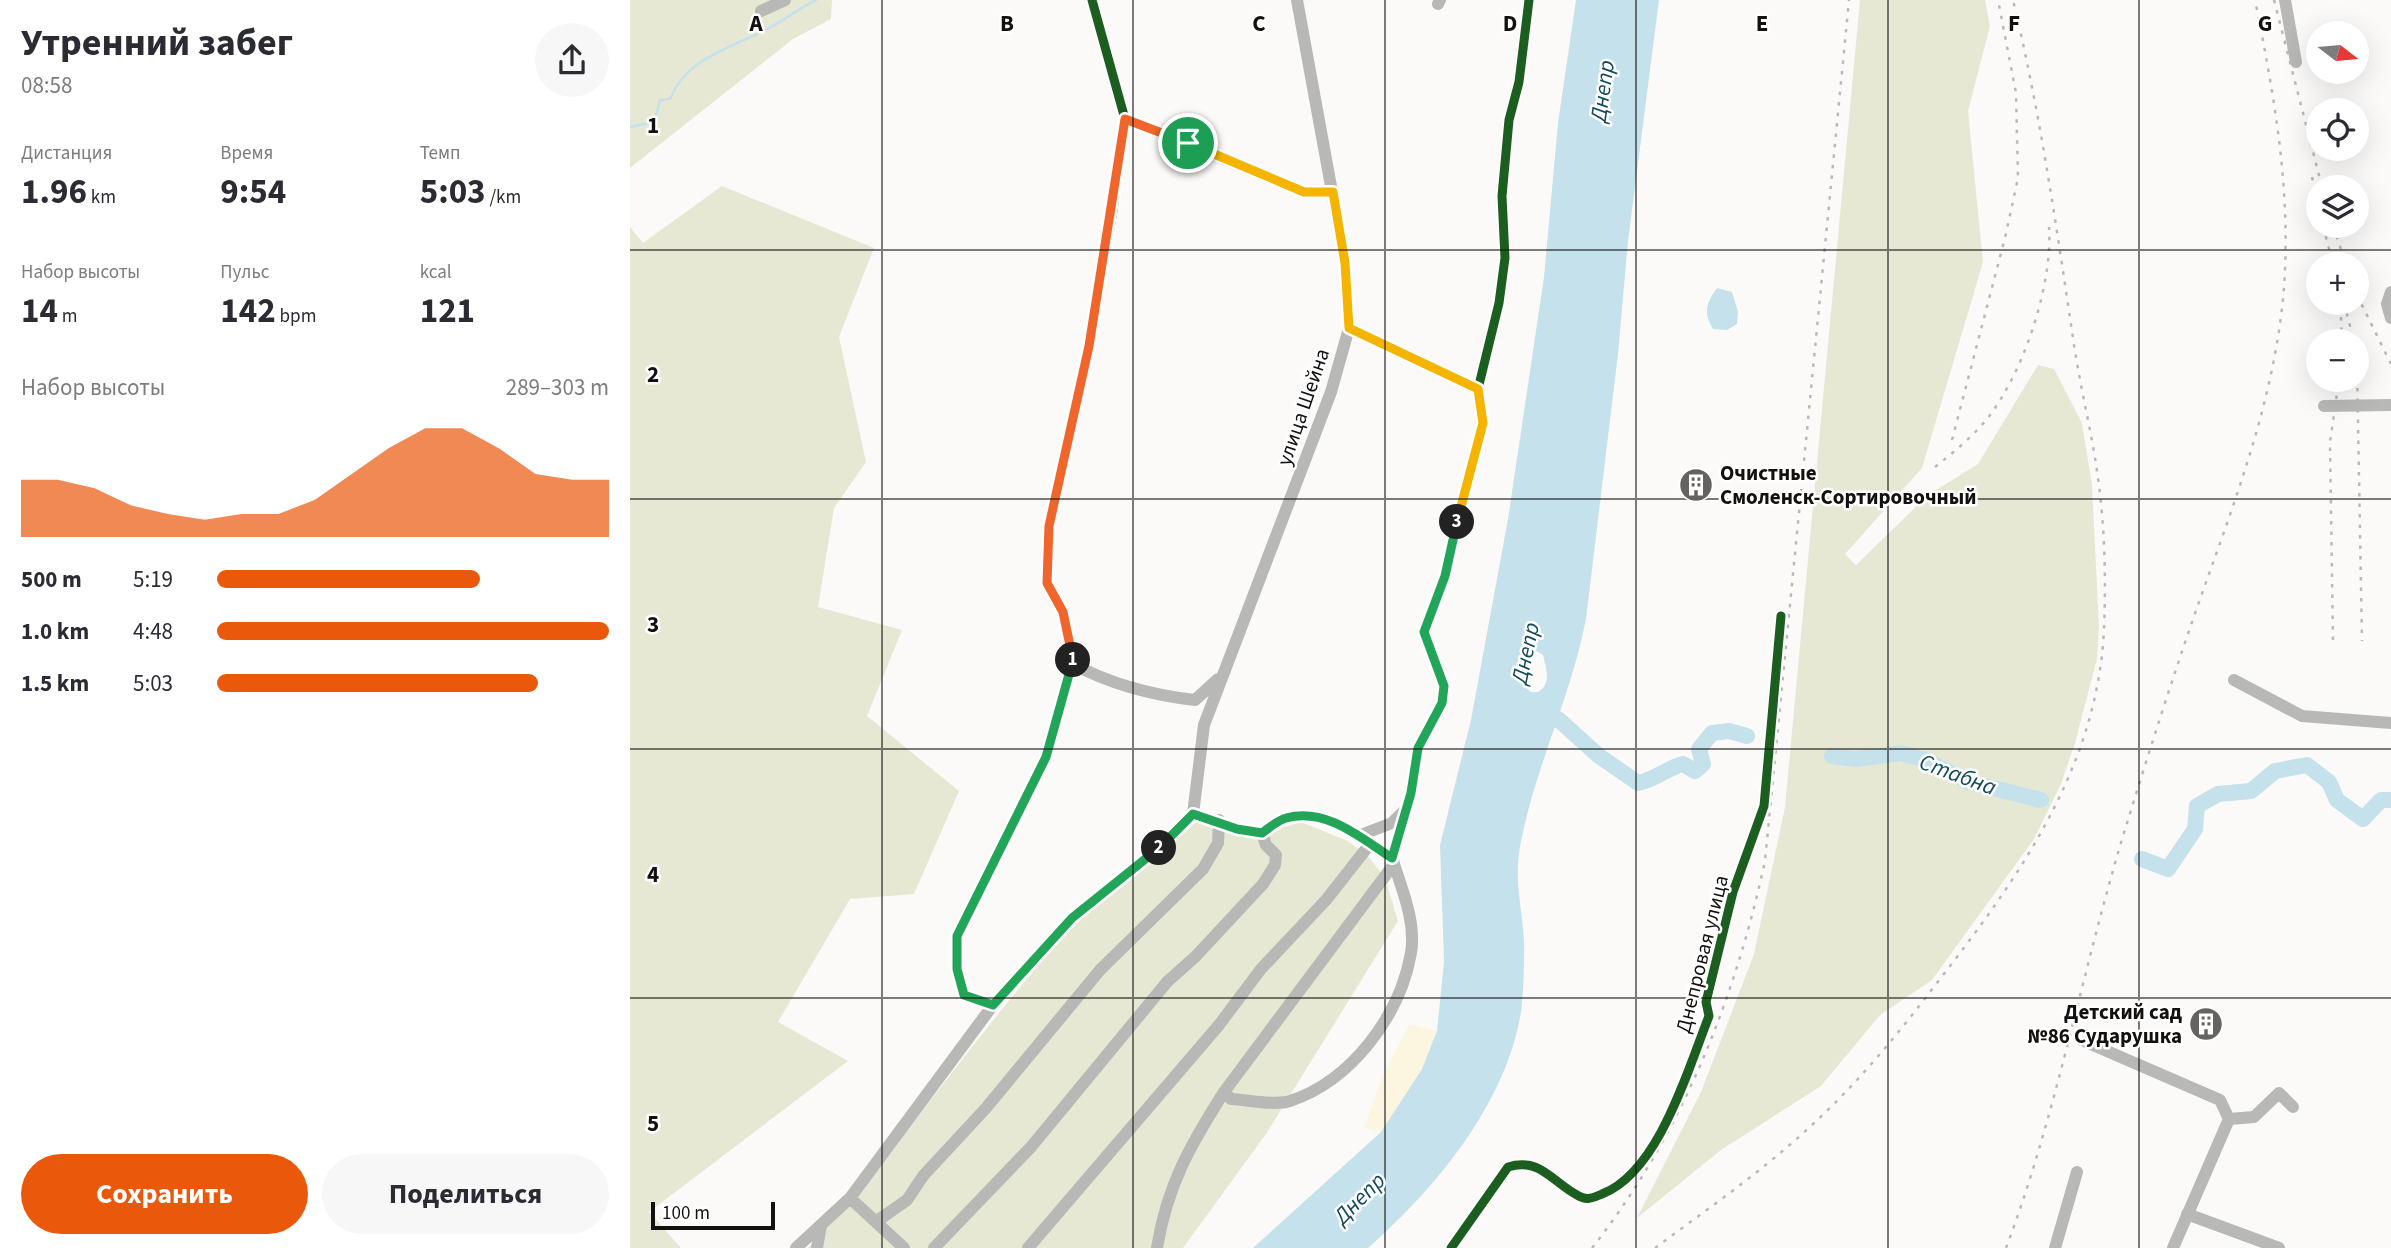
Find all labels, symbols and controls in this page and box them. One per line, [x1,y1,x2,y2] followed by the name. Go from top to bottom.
[748,7,763,40] text: A
[1000,7,1014,40] text: B
[1252,7,1266,40] text: C
[1503,7,1517,40] text: D
[1756,7,1768,40] text: E
[2008,7,2020,40] text: F
[2258,7,2272,40] text: G
[21,16,293,70] text: Утренний забег
[2306,21,2370,84] north arrow
[2306,21,2369,392] map controls
[535,23,609,97] button: share
[1582,58,1623,126] water label: Днепр
[21,69,72,102] text: 08:58
[2306,98,2369,161] button: locate
[647,109,659,142] text: 1
[1158,113,1218,173] pin
[1169,124,1207,162] icon: arrive
[21,140,112,167] text: Дистанция
[220,140,273,167] text: Время
[420,140,461,167] text: Темп
[21,167,87,217] text: 1.96
[220,167,286,217] text: 9:54
[420,167,486,217] text: 5:03
[2306,175,2369,238] button: layers
[87,184,116,211] text: km
[486,184,521,211] text: /km
[2306,252,2369,315] button: +
[21,259,140,286] text: Набор высоты
[220,259,269,286] text: Пульс
[420,259,452,286] text: kcal
[21,286,58,336] text: 14
[220,286,276,336] text: 142
[420,286,475,336] text: 121
[58,303,78,330] text: m
[276,303,316,330] text: bpm
[2306,329,2369,392] button: −
[1269,344,1337,470] street label: улица Шейна
[647,358,659,391] text: 2
[21,371,165,404] text: Набор высоты
[506,371,609,404] text: 289–303 m
[1720,458,1976,512] place label: Очистные Смоленск-Сортировочный
[1677,466,1715,504] building icon: Очистные Смоленск-Сортировочный
[1440,504,1474,540] pin: 3
[1451,508,1462,535] text: 3
[21,563,82,596] text: 500 m
[133,563,173,596] text: 5:19
[647,608,659,641] text: 3
[21,615,89,648] text: 1.0 km
[133,615,173,648] text: 4:48
[1502,619,1548,689] water label: Днепр
[1056,642,1090,678] pin: 1
[1067,646,1078,673] text: 1
[21,667,89,700] text: 1.5 km
[133,667,173,700] text: 5:03
[1915,745,2001,804] water label: Стабна
[1142,830,1176,866] pin: 2
[1153,834,1164,861] text: 2
[647,858,659,891] text: 4
[1668,872,1736,1036] street label: Днепровая улица
[2027,997,2183,1051] place label: Детский сад №86 Сударушка
[2187,1005,2225,1043] building icon: Детский сад №86 Сударушка
[647,1107,659,1140] text: 5
[21,1154,308,1234] button: Сохранить
[322,1154,609,1234] button: Поделиться
[1324,1165,1393,1233] water label: Днепр
[651,1199,775,1231] scale bar
[662,1200,710,1227] text: 100 m

